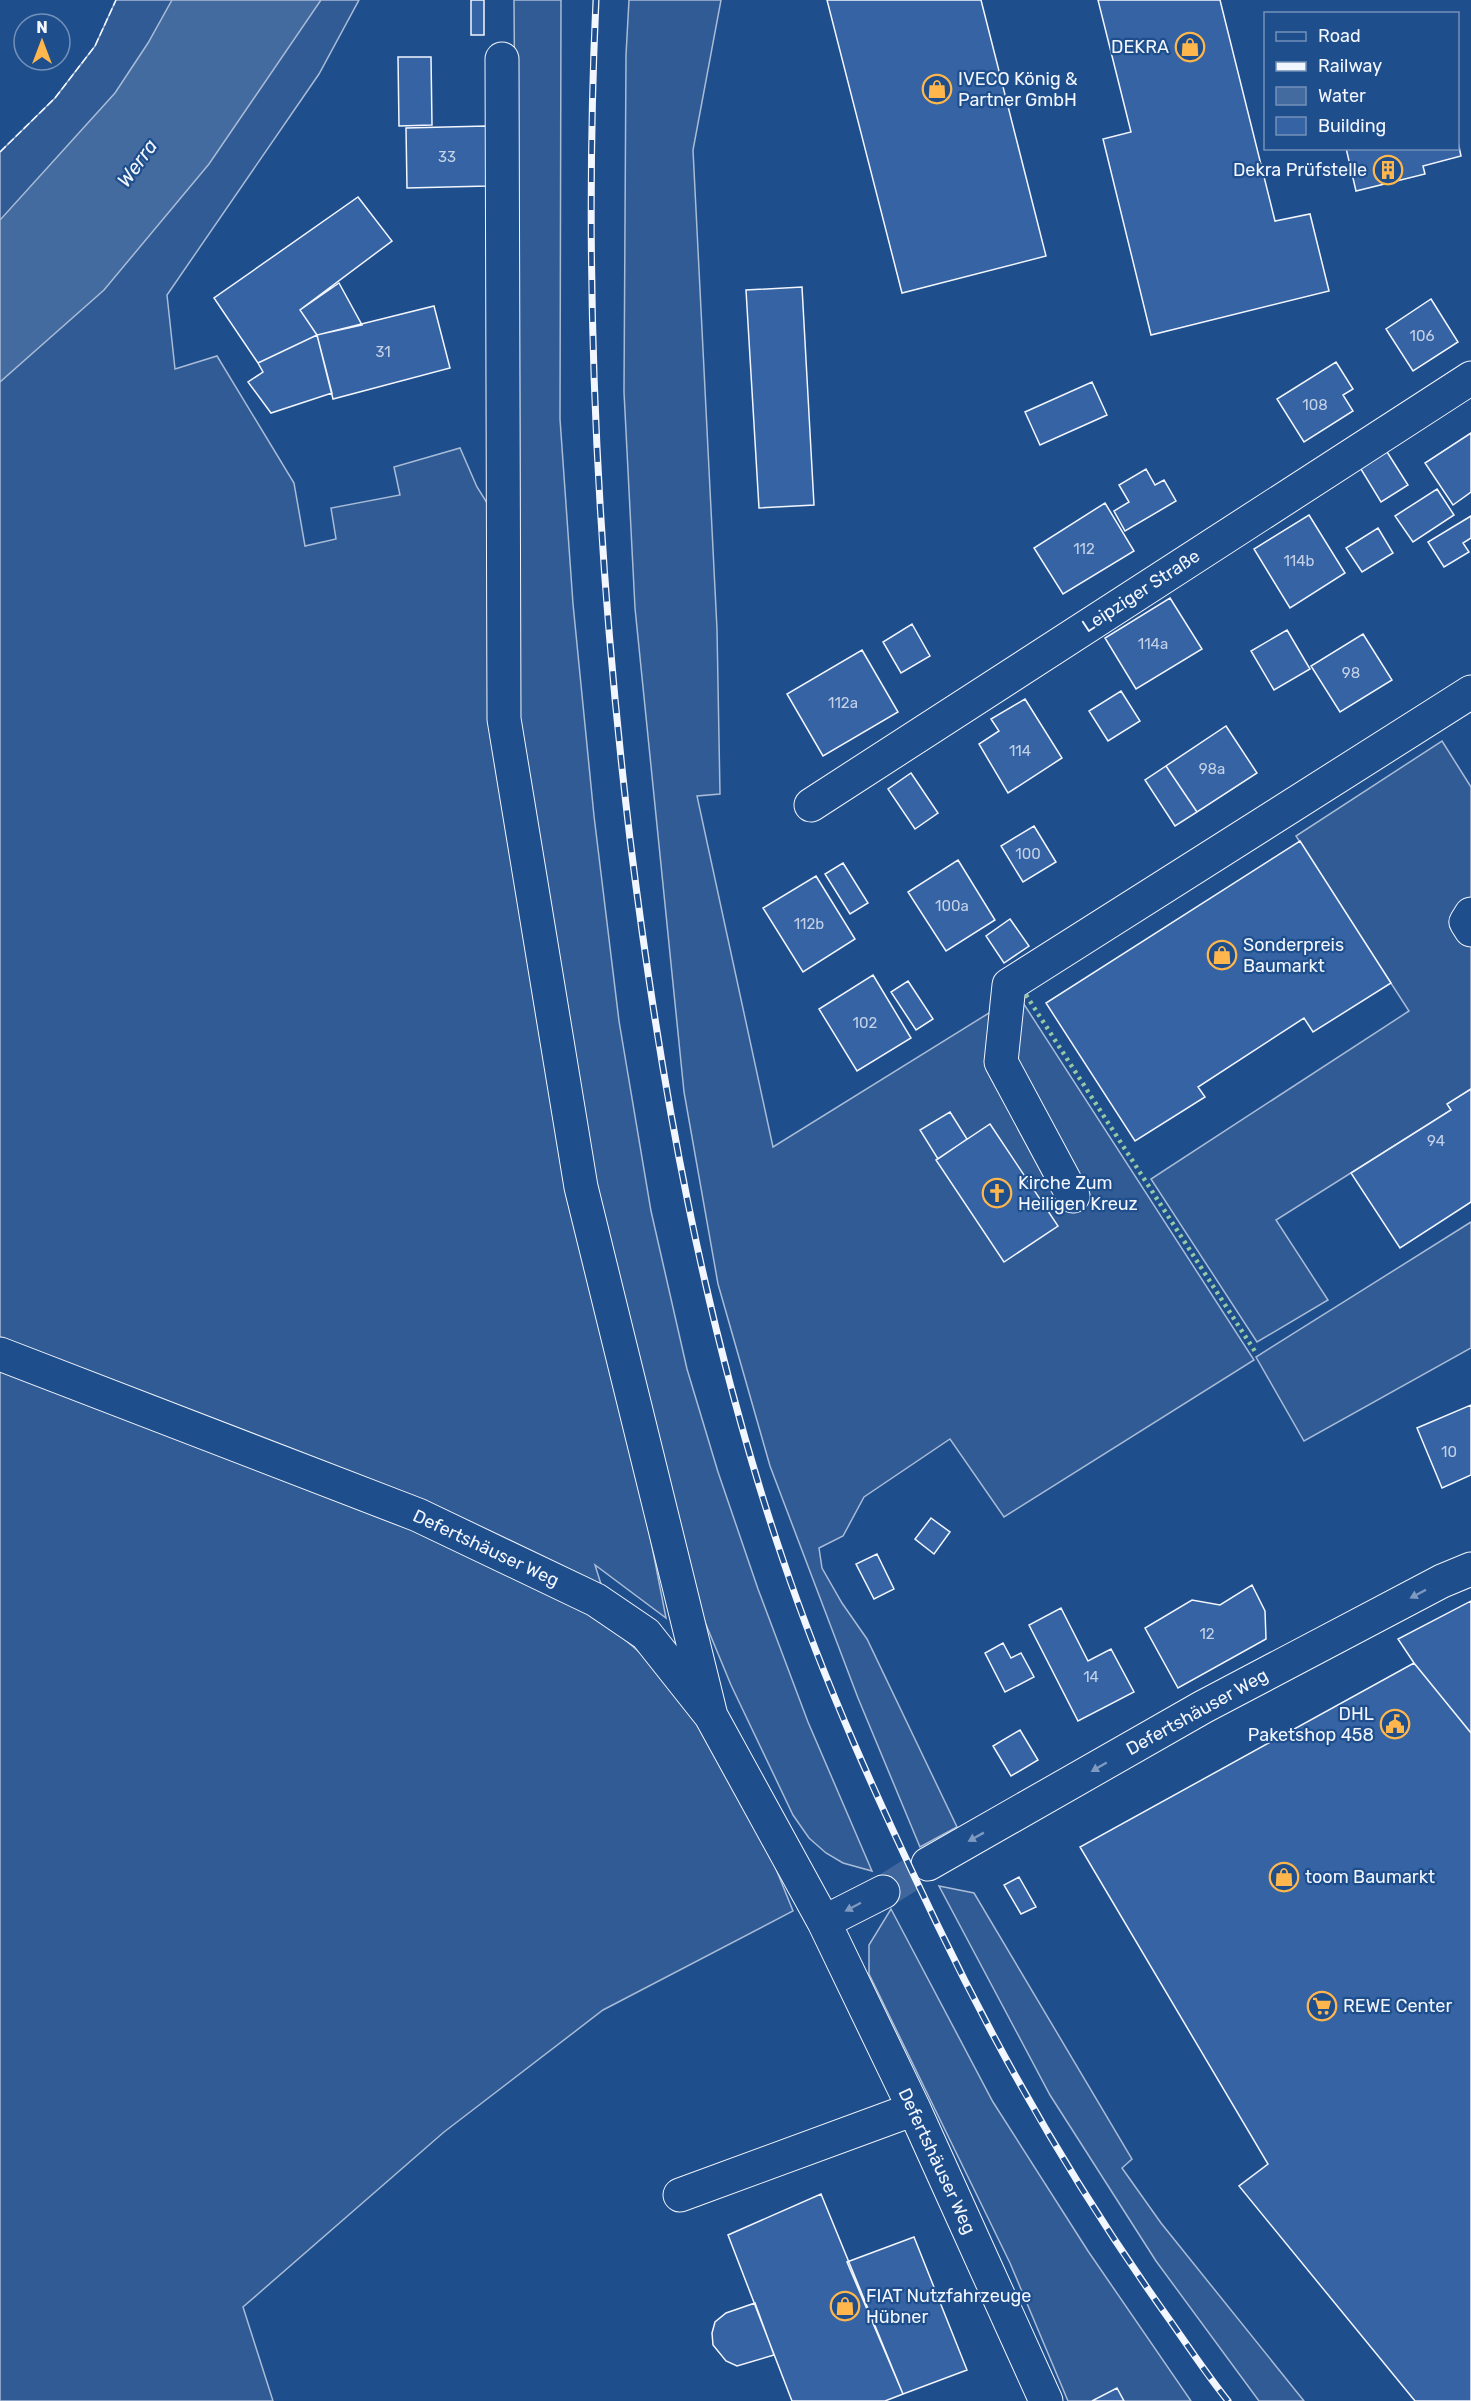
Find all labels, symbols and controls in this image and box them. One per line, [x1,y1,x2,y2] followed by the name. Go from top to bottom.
[12,12,72,72] north arrow
[1264,12,1459,150] legend
[36,18,48,37] text: N
[1318,25,1361,47] text: Road
[1174,31,1206,63] shop icon: DEKRA
[1111,36,1169,58] place label: DEKRA
[1318,55,1382,77] text: Railway
[958,68,1078,111] place label: IVECO König & Partner GmbH
[921,73,953,105] shop icon: IVECO König & Partner GmbH
[1318,85,1366,107] text: Water
[1318,115,1386,137] text: Building
[112,134,163,192] water label: Werra
[438,148,456,166] house number: 33
[1372,154,1404,186] building icon: Dekra Prüfstelle
[1233,159,1367,181] place label: Dekra Prüfstelle
[1410,327,1435,345] house number: 106
[375,343,391,361] house number: 31
[1302,396,1328,414] house number: 108
[1073,540,1095,558] house number: 112
[1078,545,1204,637] street label: Leipziger Straße
[1283,552,1315,570] house number: 114b
[1138,635,1168,653] house number: 114a
[1342,664,1360,682] house number: 98
[828,694,858,712] house number: 112a
[1009,742,1031,760] house number: 114
[1199,760,1225,778] house number: 98a
[1015,845,1041,863] house number: 100
[935,897,969,915] house number: 100a
[794,915,824,933] house number: 112b
[1243,934,1344,977] place label: Sonderpreis Baumarkt
[1206,939,1238,971] shop icon: Sonderpreis Baumarkt
[853,1014,878,1032] house number: 102
[1427,1132,1445,1150] house number: 94
[1018,1172,1138,1215] place label: Kirche Zum Heiligen Kreuz
[981,1177,1013,1209] church icon: Kirche Zum Heiligen Kreuz
[1441,1443,1457,1461] house number: 10
[409,1504,563,1592] street label: Defertshäuser Weg
[1409,1589,1426,1599] one-way arrow
[1199,1625,1215,1643] house number: 12
[1122,1664,1272,1760] street label: Defertshäuser Weg
[1083,1668,1099,1686] house number: 14
[1248,1703,1374,1746] place label: DHL Paketshop 458
[1379,1708,1411,1740] public building icon: DHL Paketshop 458
[1090,1762,1107,1772] one-way arrow
[967,1832,984,1842] one-way arrow
[1268,1861,1300,1893] shop icon: toom Baumarkt
[1305,1866,1435,1888] place label: toom Baumarkt
[845,1902,862,1912] one-way arrow
[1306,1990,1338,2022] supermarket icon: REWE Center
[1343,1995,1452,2017] place label: REWE Center
[893,2084,981,2238] street label: Defertshäuser Weg
[866,2285,1031,2328] place label: FIAT Nutzfahrzeuge Hübner
[829,2290,861,2322] shop icon: FIAT Nutzfahrzeuge Hübner

